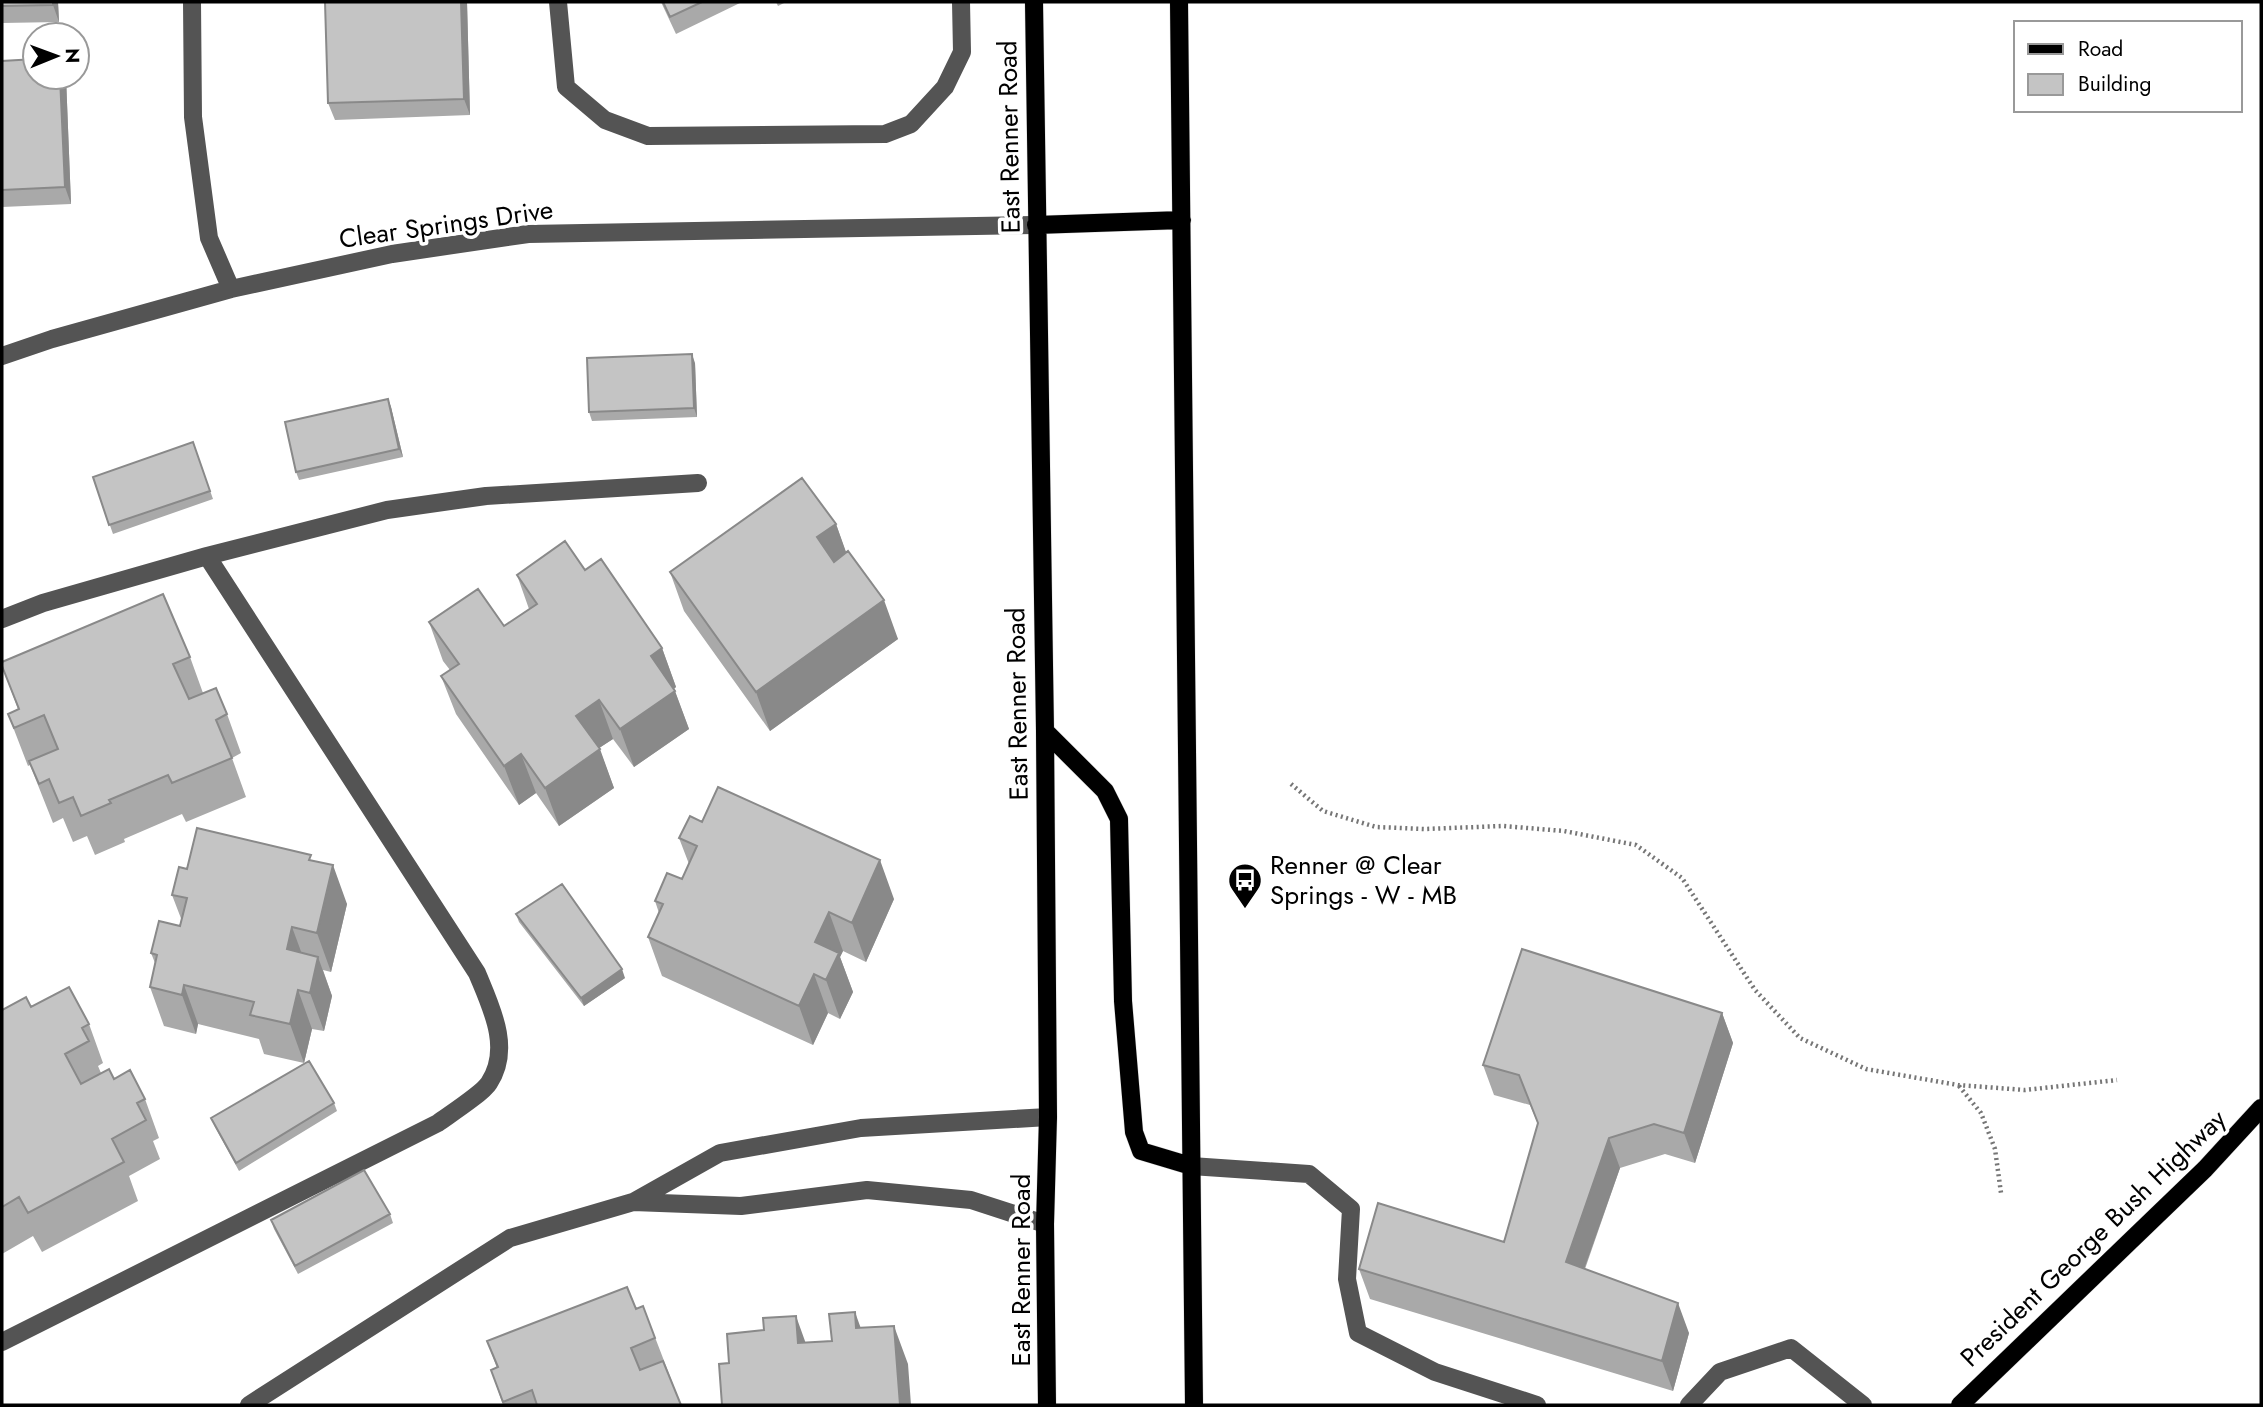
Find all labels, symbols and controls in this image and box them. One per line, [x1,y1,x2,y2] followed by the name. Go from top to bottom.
[21,21,91,91] north arrow
[2014,21,2242,112] legend
[2078,34,2123,64] text: Road
[988,40,1030,234] street label: East Renner Road
[59,48,86,63] text: N
[2078,69,2151,99] text: Building
[337,190,555,258] street label: Clear Springs Drive
[996,607,1038,801] street label: East Renner Road
[1270,846,1457,914] place label: Renner @ Clear Springs - W - MB
[1226,861,1264,910] bus stop icon: Renner @ Clear Springs - W - MB
[1952,1100,2235,1375] street label: President George Bush Highway
[1002,1174,1040,1366] street label: East Renner Road

